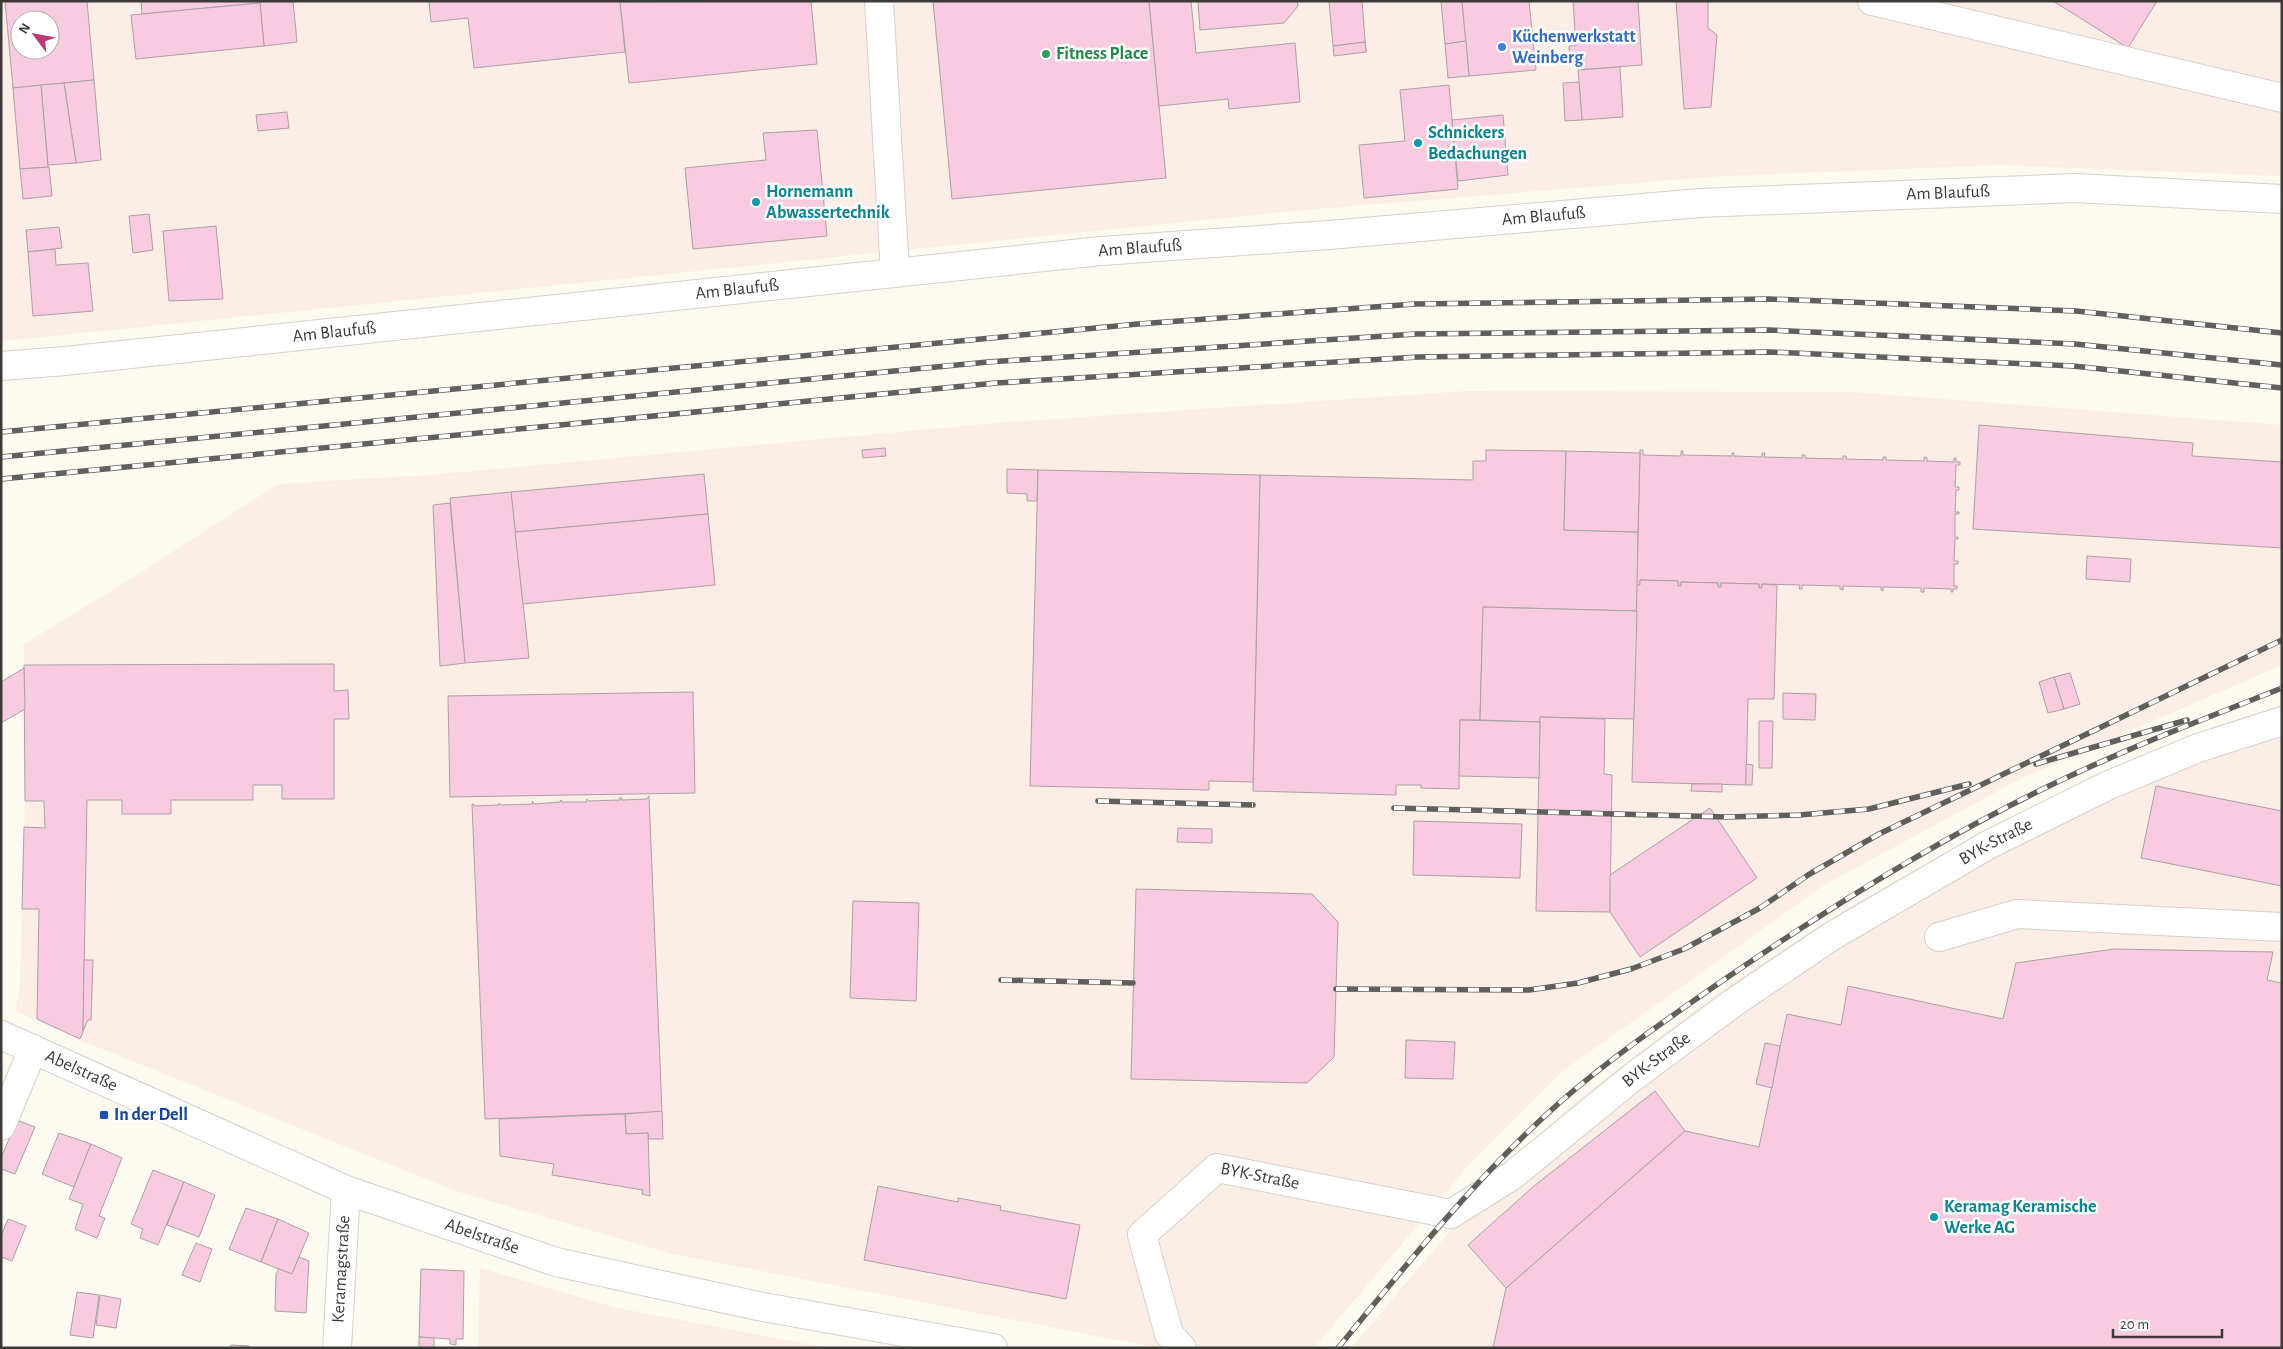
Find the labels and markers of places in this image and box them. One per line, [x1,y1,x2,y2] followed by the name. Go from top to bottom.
[1512,28,1636,67] place label: Küchenwerkstatt Weinberg
[1496,41,1508,53] marker: Küchenwerkstatt Weinberg
[1056,45,1148,63] place label: Fitness Place
[1040,48,1052,60] marker: Fitness Place
[1428,124,1527,163] place label: Schnickers Bedachungen
[1412,137,1424,149] marker: Schnickers Bedachungen
[766,183,890,222] place label: Hornemann Abwassertechnik
[750,196,762,208] marker: Hornemann Abwassertechnik
[114,1106,188,1124] place label: In der Dell
[98,1109,110,1121] marker: In der Dell
[1944,1198,2096,1237] place label: Keramag Keramische Werke AG
[1928,1211,1940,1223] marker: Keramag Keramische Werke AG

